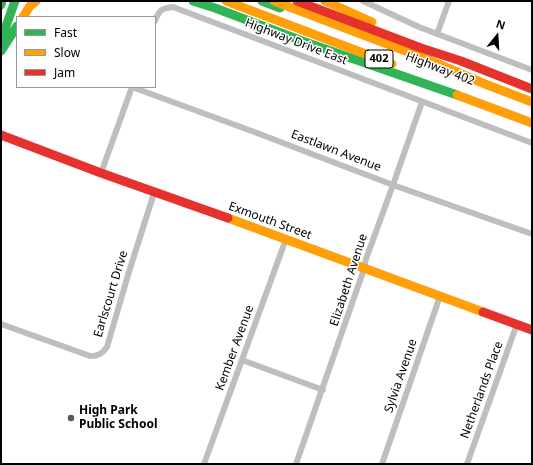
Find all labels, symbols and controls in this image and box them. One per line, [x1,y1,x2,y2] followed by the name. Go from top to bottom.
[16,16,156,88] legend
[243,16,349,68] street label: Highway Drive East
[477,16,517,56] north arrow
[494,16,507,33] text: N
[54,24,77,41] text: Fast
[54,44,80,61] text: Slow
[403,49,477,89] street label: Highway 402
[365,50,393,68] road number: 402
[54,64,75,81] text: Jam
[289,127,383,175] street label: Eastlawn Avenue
[227,199,313,243] street label: Exmouth Street
[327,232,371,328] street label: Elizabeth Avenue
[91,249,131,339] street label: Earlscourt Drive
[213,303,257,393] street label: Kember Avenue
[382,337,420,415] street label: Sylvia Avenue
[458,339,506,441] street label: Netherlands Place
[79,404,157,432] place label: High Park Public School
[66,413,76,423] marker: High Park Public School

